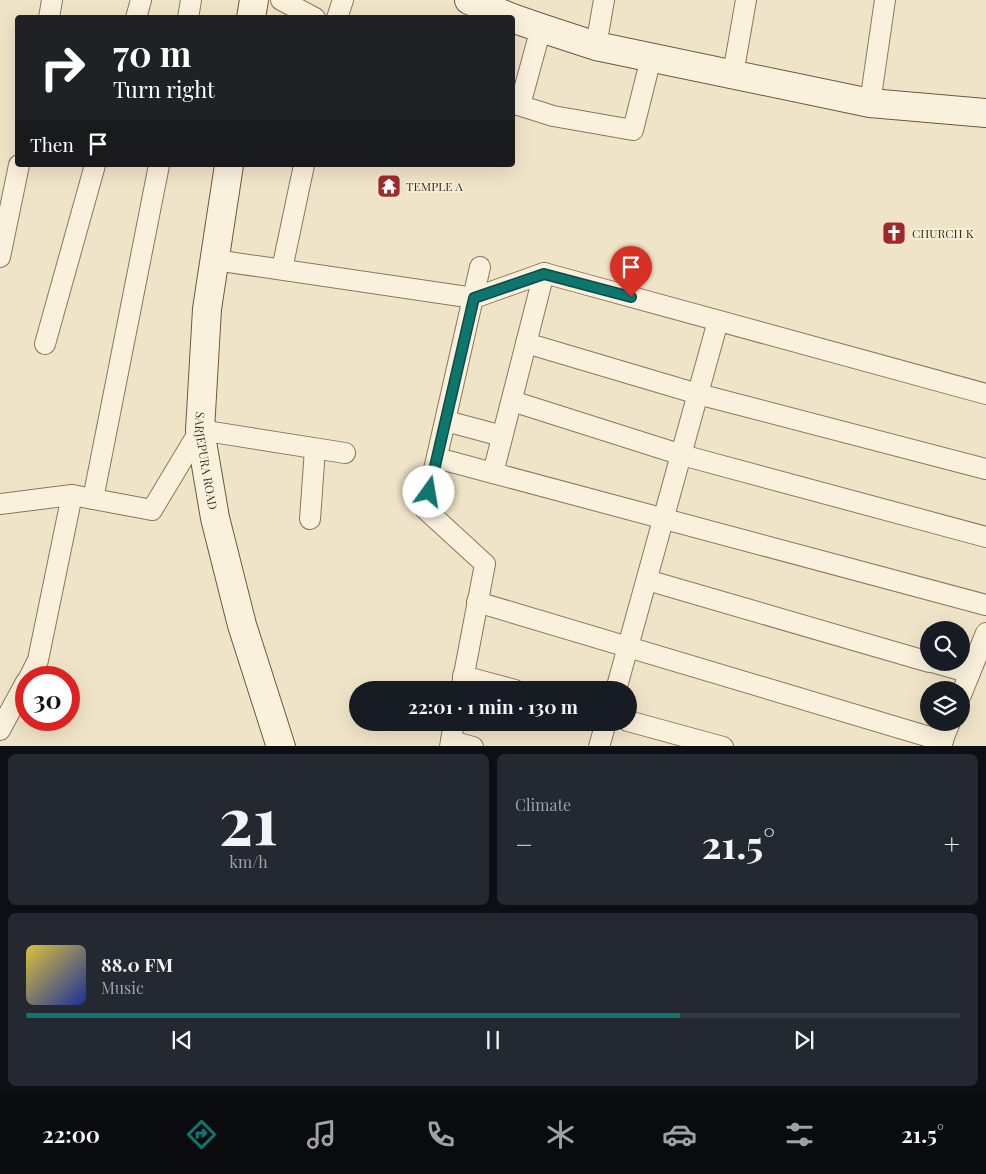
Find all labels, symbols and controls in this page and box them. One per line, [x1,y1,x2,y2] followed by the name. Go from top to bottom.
[113,29,191,76] text: 70 m
[30,35,95,100] icon: right
[113,74,215,104] text: Turn right
[84,130,112,158] icon: arrive
[30,131,74,157] text: Then
[376,173,402,199] temple icon: TEMPLE A
[406,178,463,194] place label: TEMPLE A
[881,220,907,246] church icon: CHURCH K
[912,225,974,241] place label: CHURCH K
[610,246,652,297] pin
[617,253,645,281] icon: arrive
[192,411,221,511] street label: SARJEPURA ROAD
[402,465,454,517] position arrow
[920,621,970,731] map controls
[920,621,970,671] button: search
[15,666,80,731] speed limit sign: 30
[920,681,970,731] button: layers
[408,693,578,719] text: 22:01 · 1 min · 130 m
[219,775,278,861] text: 21
[515,794,571,815] text: Climate
[702,818,775,869] text: 21.5°
[515,825,533,862] text: −
[944,825,960,862] text: +
[229,851,268,872] text: km/h
[101,951,173,977] text: 88.0 FM
[101,977,144,998] text: Music
[168,1026,196,1054] icon: previous
[479,1026,507,1054] icon: pause
[790,1026,818,1054] icon: next
[184,1117,219,1152] icon: directions
[304,1117,339,1152] icon: music
[423,1117,458,1152] icon: phone
[543,1117,578,1152] icon: climate
[662,1117,697,1152] icon: car
[782,1117,817,1152] icon: filters
[42,1119,100,1149] text: 22:00
[901,1119,944,1149] text: 21.5°

